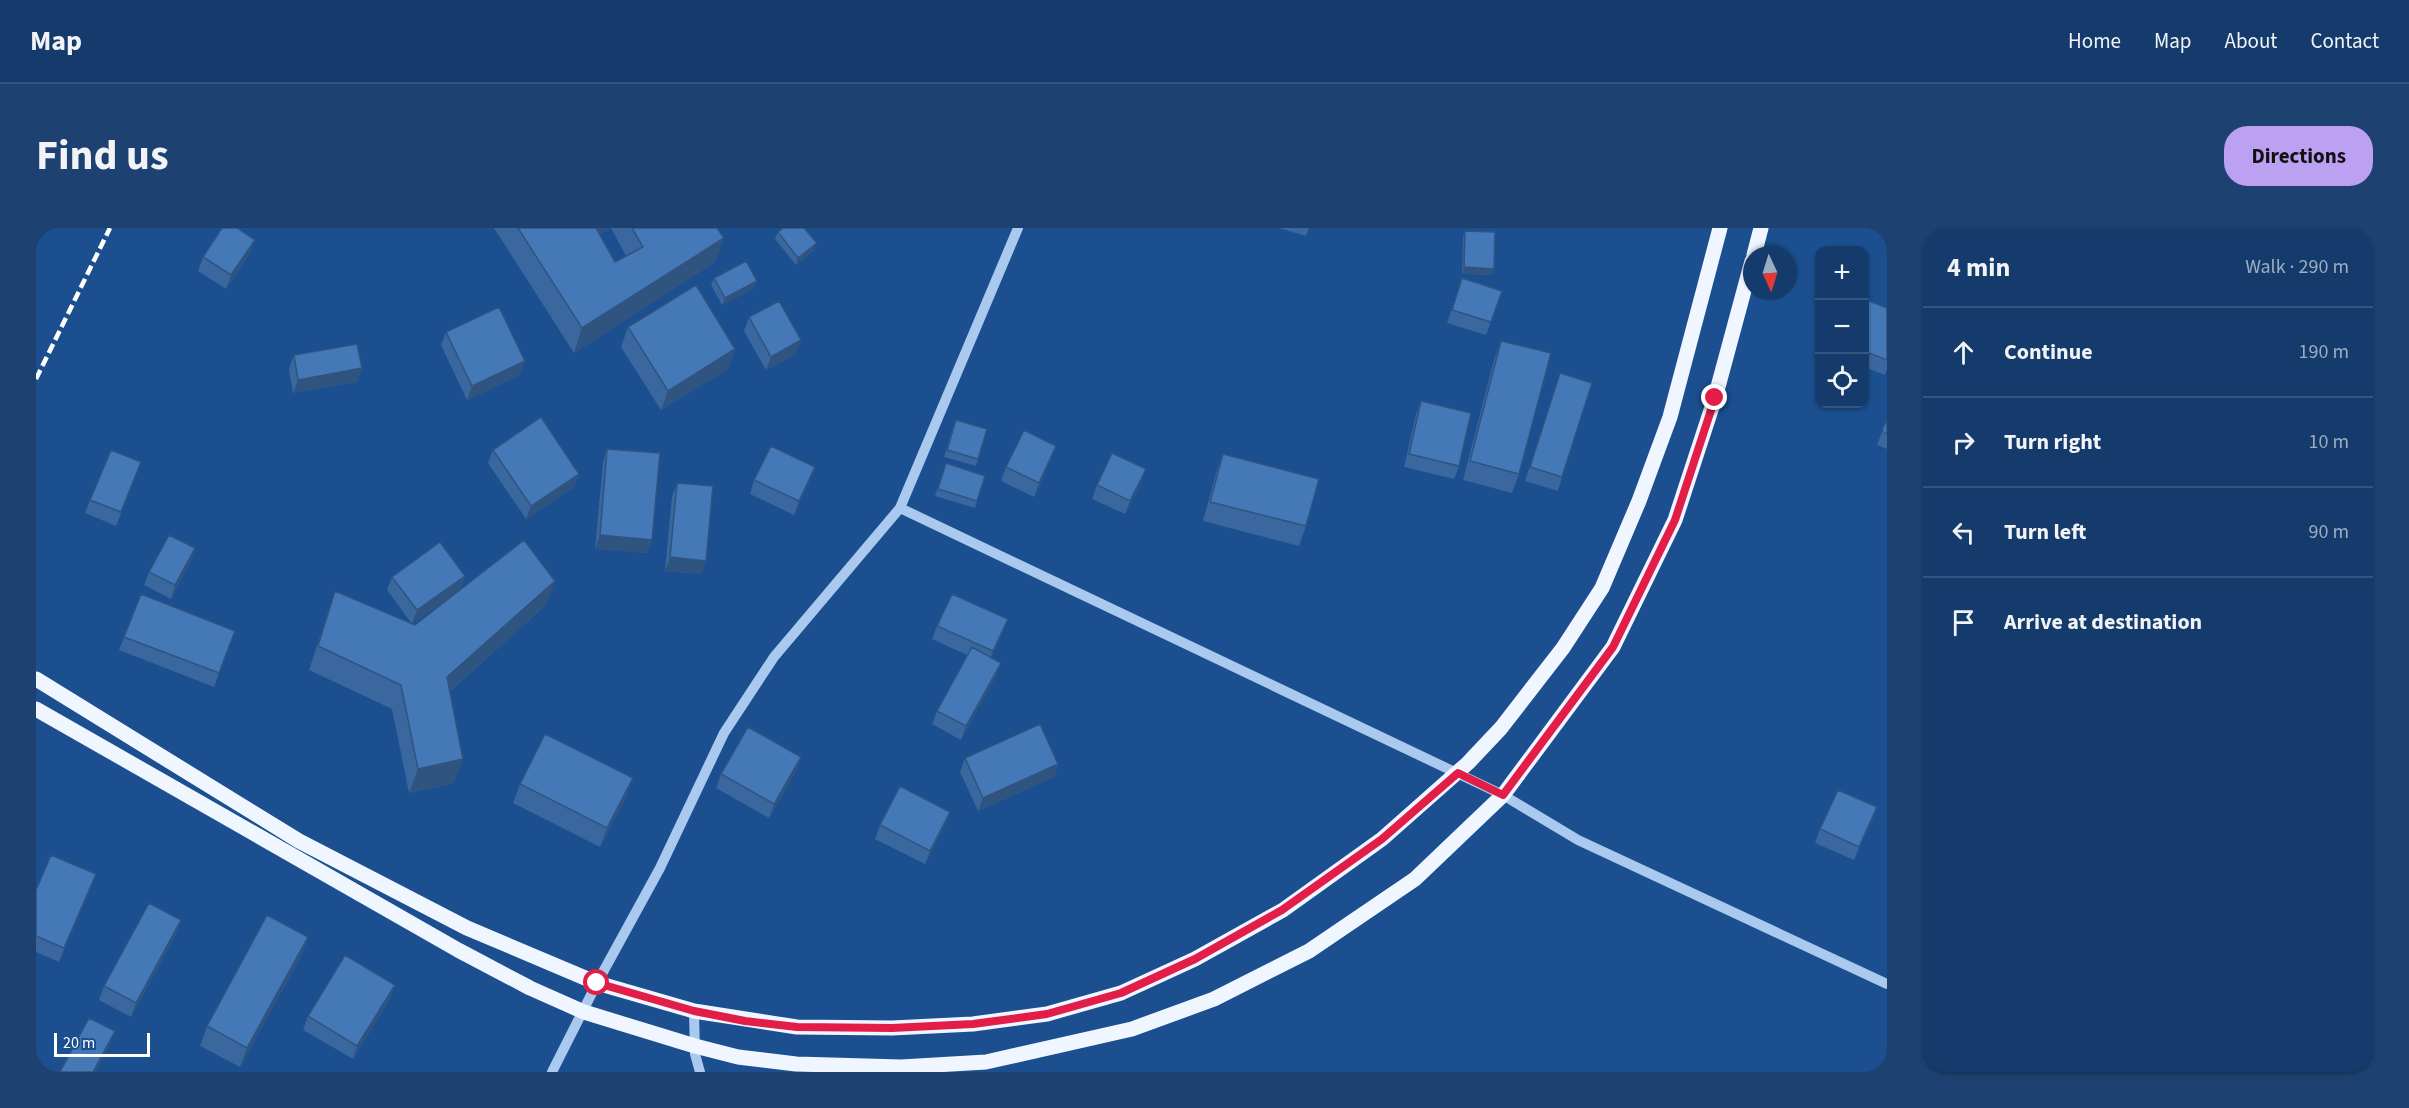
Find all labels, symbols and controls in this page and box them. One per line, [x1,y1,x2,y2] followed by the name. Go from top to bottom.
[30,21,82,61] text: Map
[2068,26,2121,56] text: Home
[2154,26,2192,56] text: Map
[2225,26,2277,56] text: About
[2310,26,2379,56] text: Contact
[36,126,169,186] text: Find us
[2224,126,2373,186] button: Directions
[1743,246,1797,300] north arrow
[1815,246,1869,408] map controls
[1815,246,1869,300] button: +
[1947,249,2010,286] text: 4 min
[2245,253,2349,281] text: Walk · 290 m
[1815,300,1869,354] button: −
[1947,336,1980,369] icon: ahead
[2004,336,2093,368] text: Continue
[2299,338,2349,366] text: 190 m
[1815,354,1869,408] button: locate
[1701,384,1727,410] route end
[1947,426,1980,459] icon: right
[2004,426,2101,458] text: Turn right
[2309,428,2349,456] text: 10 m
[1947,516,1980,549] icon: left
[2004,516,2086,548] text: Turn left
[2309,518,2349,546] text: 90 m
[1947,606,1980,639] icon: arrive
[2004,606,2202,638] text: Arrive at destination
[583,969,609,995] route start
[54,1030,150,1058] scale bar
[63,1032,95,1054] text: 20 m

